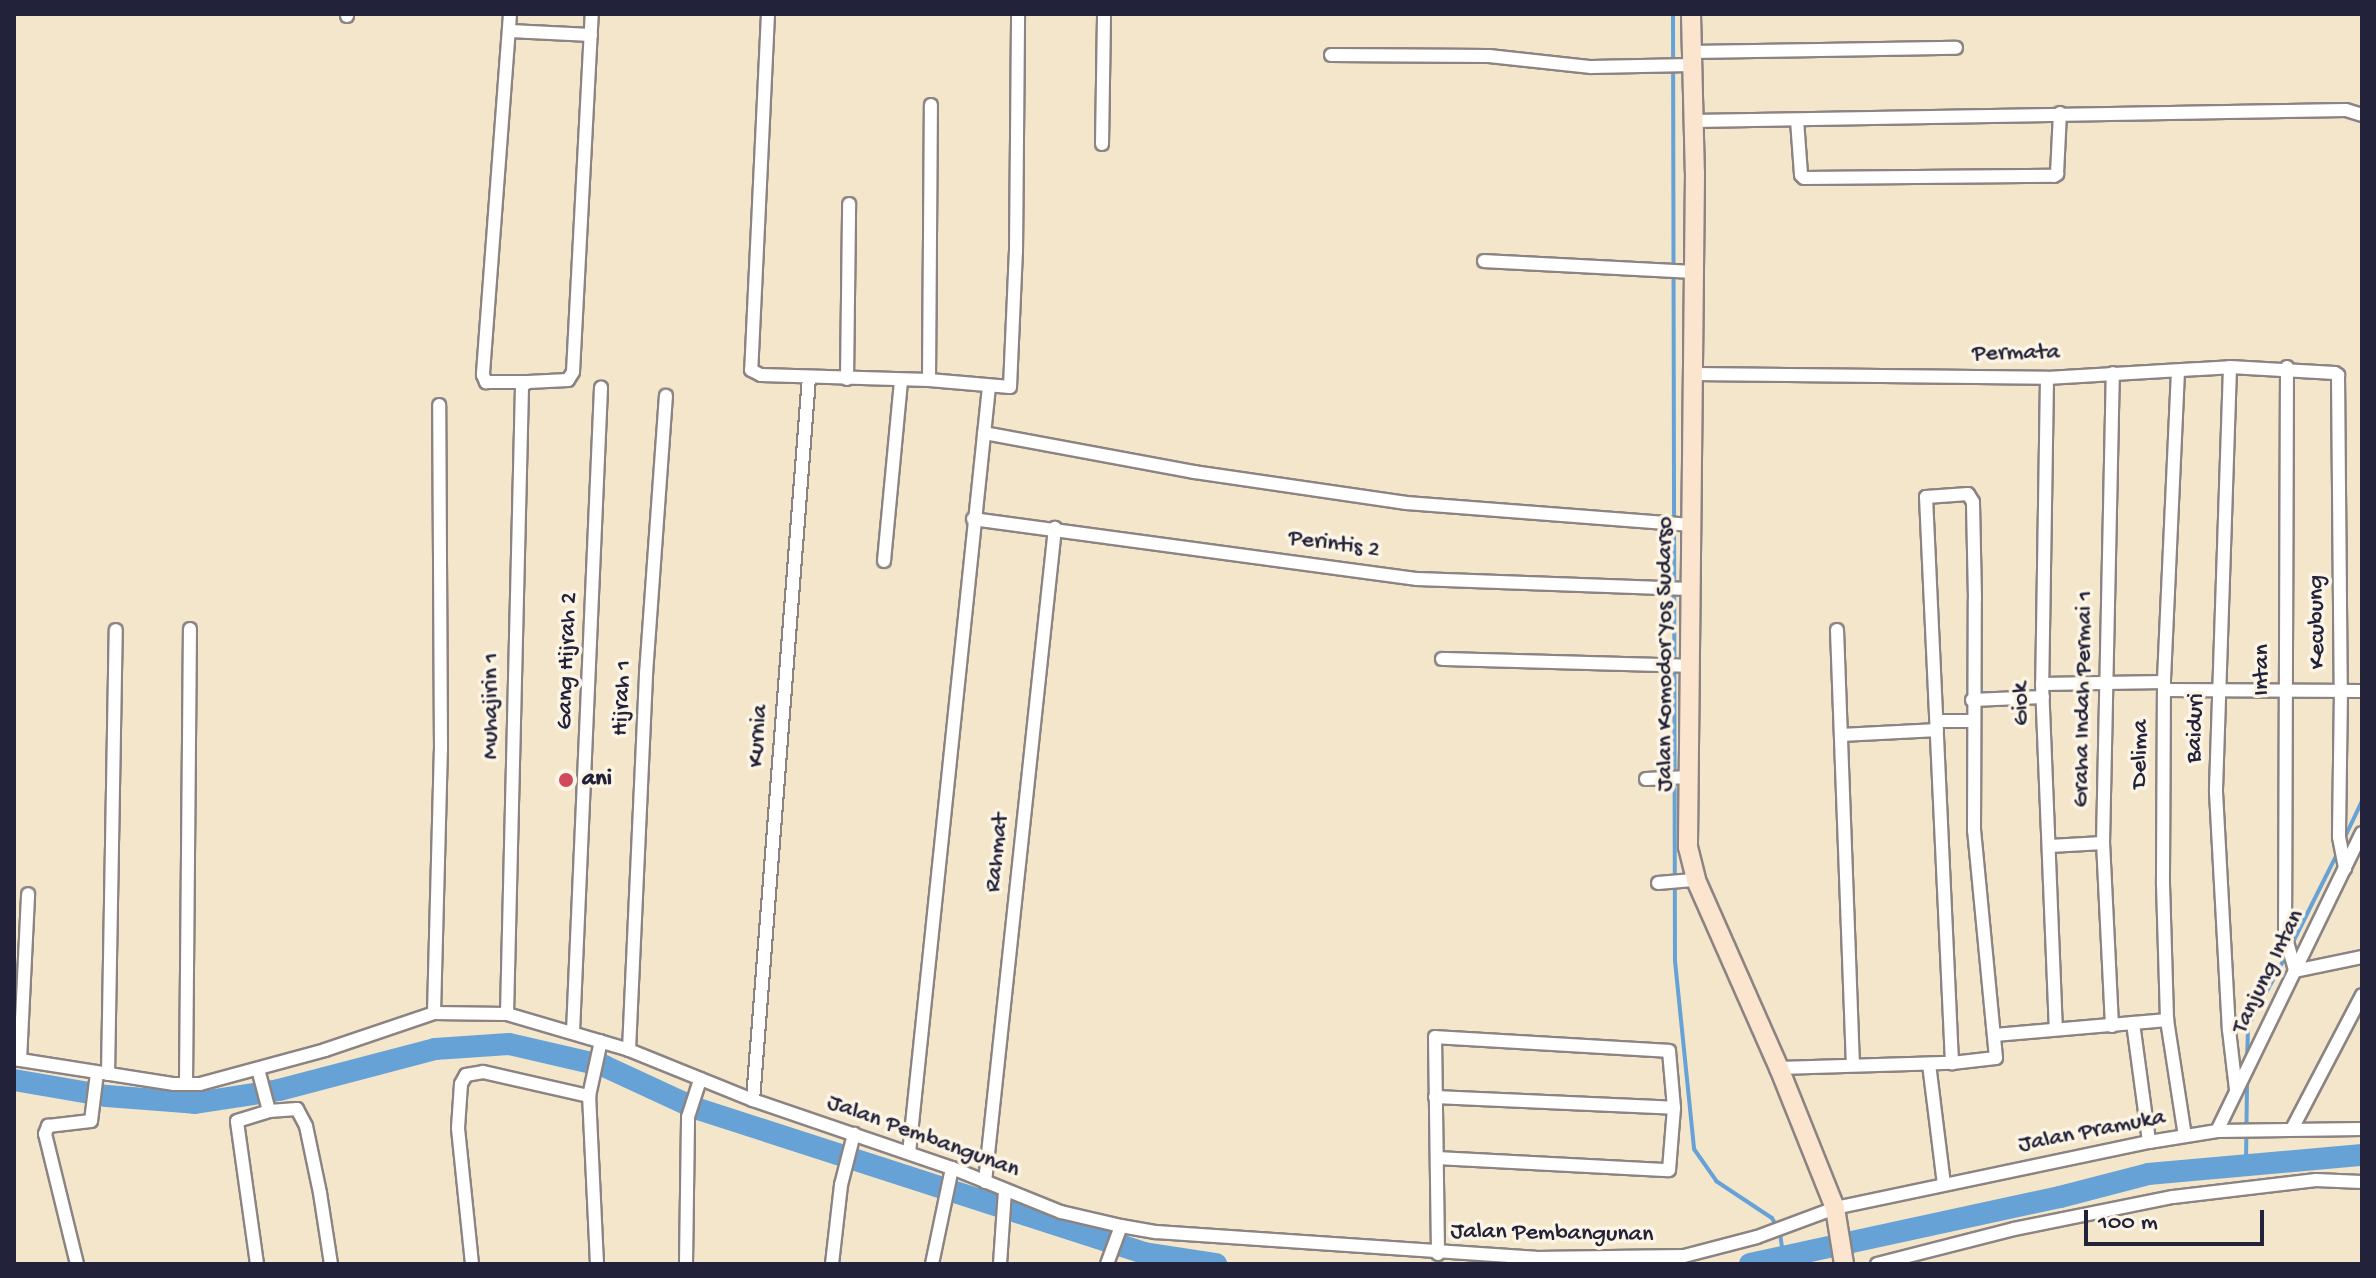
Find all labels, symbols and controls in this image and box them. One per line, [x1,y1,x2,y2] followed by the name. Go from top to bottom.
[1972,339,2060,369] street label: Permata
[1652,516,1680,792] street label: Jalan Komodor Yos Sudarso
[1286,524,1382,566] street label: Perintis 2
[2303,575,2333,669] street label: Kecubung
[2068,590,2100,808] street label: Graha Indah Permai 1
[551,592,585,730] street label: Gang Hijrah 2
[2249,644,2277,696] street label: Intan
[478,653,506,759] street label: Muhajirin 1
[607,659,639,737] street label: Hijrah 1
[2007,682,2037,726] street label: Giok
[2180,693,2212,763] street label: Baiduri
[742,704,776,768] street label: Kurnia
[2126,719,2156,789] street label: Delima
[582,766,612,794] place label: ani
[557,771,575,789] marker: ani
[980,812,1016,894] street label: Rahmat
[2227,905,2311,1039] street label: Tanjung Intan
[823,1089,1023,1185] street label: Jalan Pembangunan
[2016,1104,2168,1160] street label: Jalan Pramuka
[2088,1194,2268,1244] scale bar
[2098,1209,2158,1238] text: 100 m
[1450,1218,1654,1250] street label: Jalan Pembangunan

